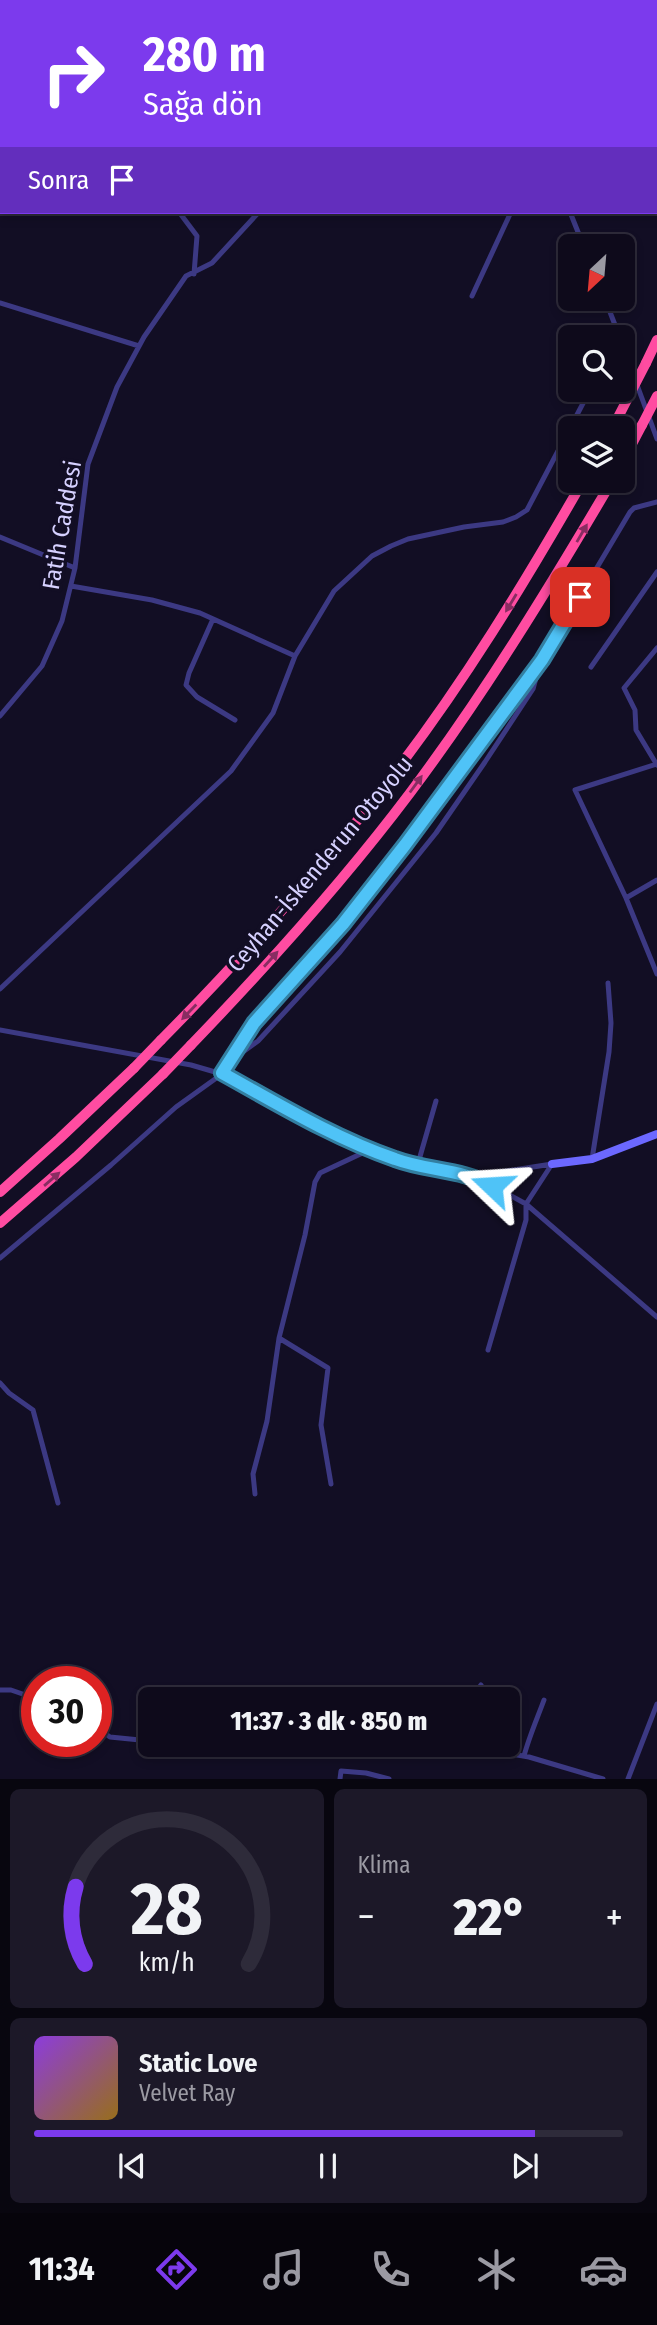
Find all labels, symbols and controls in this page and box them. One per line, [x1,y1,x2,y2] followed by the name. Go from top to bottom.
[143,25,266,84] text: 280 m
[28,28,119,119] icon: right
[143,85,263,123] text: Sağa dön
[103,161,141,199] icon: arrive
[28,165,89,196] text: Sonra
[558,234,635,312] north arrow
[558,234,635,493] map controls
[558,325,635,402] button: search
[558,416,635,493] button: layers
[37,458,87,592] street label: Fatih Caddesi
[575,524,588,543] one-way arrow
[550,567,610,627] pin
[561,578,599,616] icon: arrive
[505,594,517,613] one-way arrow
[221,750,419,978] street label: Ceyhan-İskenderun Otoyolu
[409,775,423,793] one-way arrow
[263,951,278,968] one-way arrow
[181,1004,197,1020] one-way arrow
[455,1149,529,1223] position arrow
[43,1172,60,1187] one-way arrow
[21,1666,112,1757] speed limit sign: 30
[231,1706,427,1737] text: 11:37 · 3 dk · 850 m
[358,1851,411,1879] text: Klima
[130,1867,203,1954] text: 28
[454,1886,527,1949] text: 22°
[358,1894,375,1940] text: −
[606,1894,623,1940] text: +
[139,1948,195,1978] text: km/h
[139,2048,257,2079] text: Static Love
[139,2079,235,2107] text: Velvet Ray
[113,2147,151,2185] icon: previous
[309,2147,347,2185] icon: pause
[506,2147,544,2185] icon: next
[152,2245,201,2294] icon: directions
[259,2245,308,2294] icon: music
[366,2245,415,2294] icon: phone
[472,2245,521,2294] icon: climate
[579,2245,628,2294] icon: car
[29,2250,95,2288] text: 11:34

